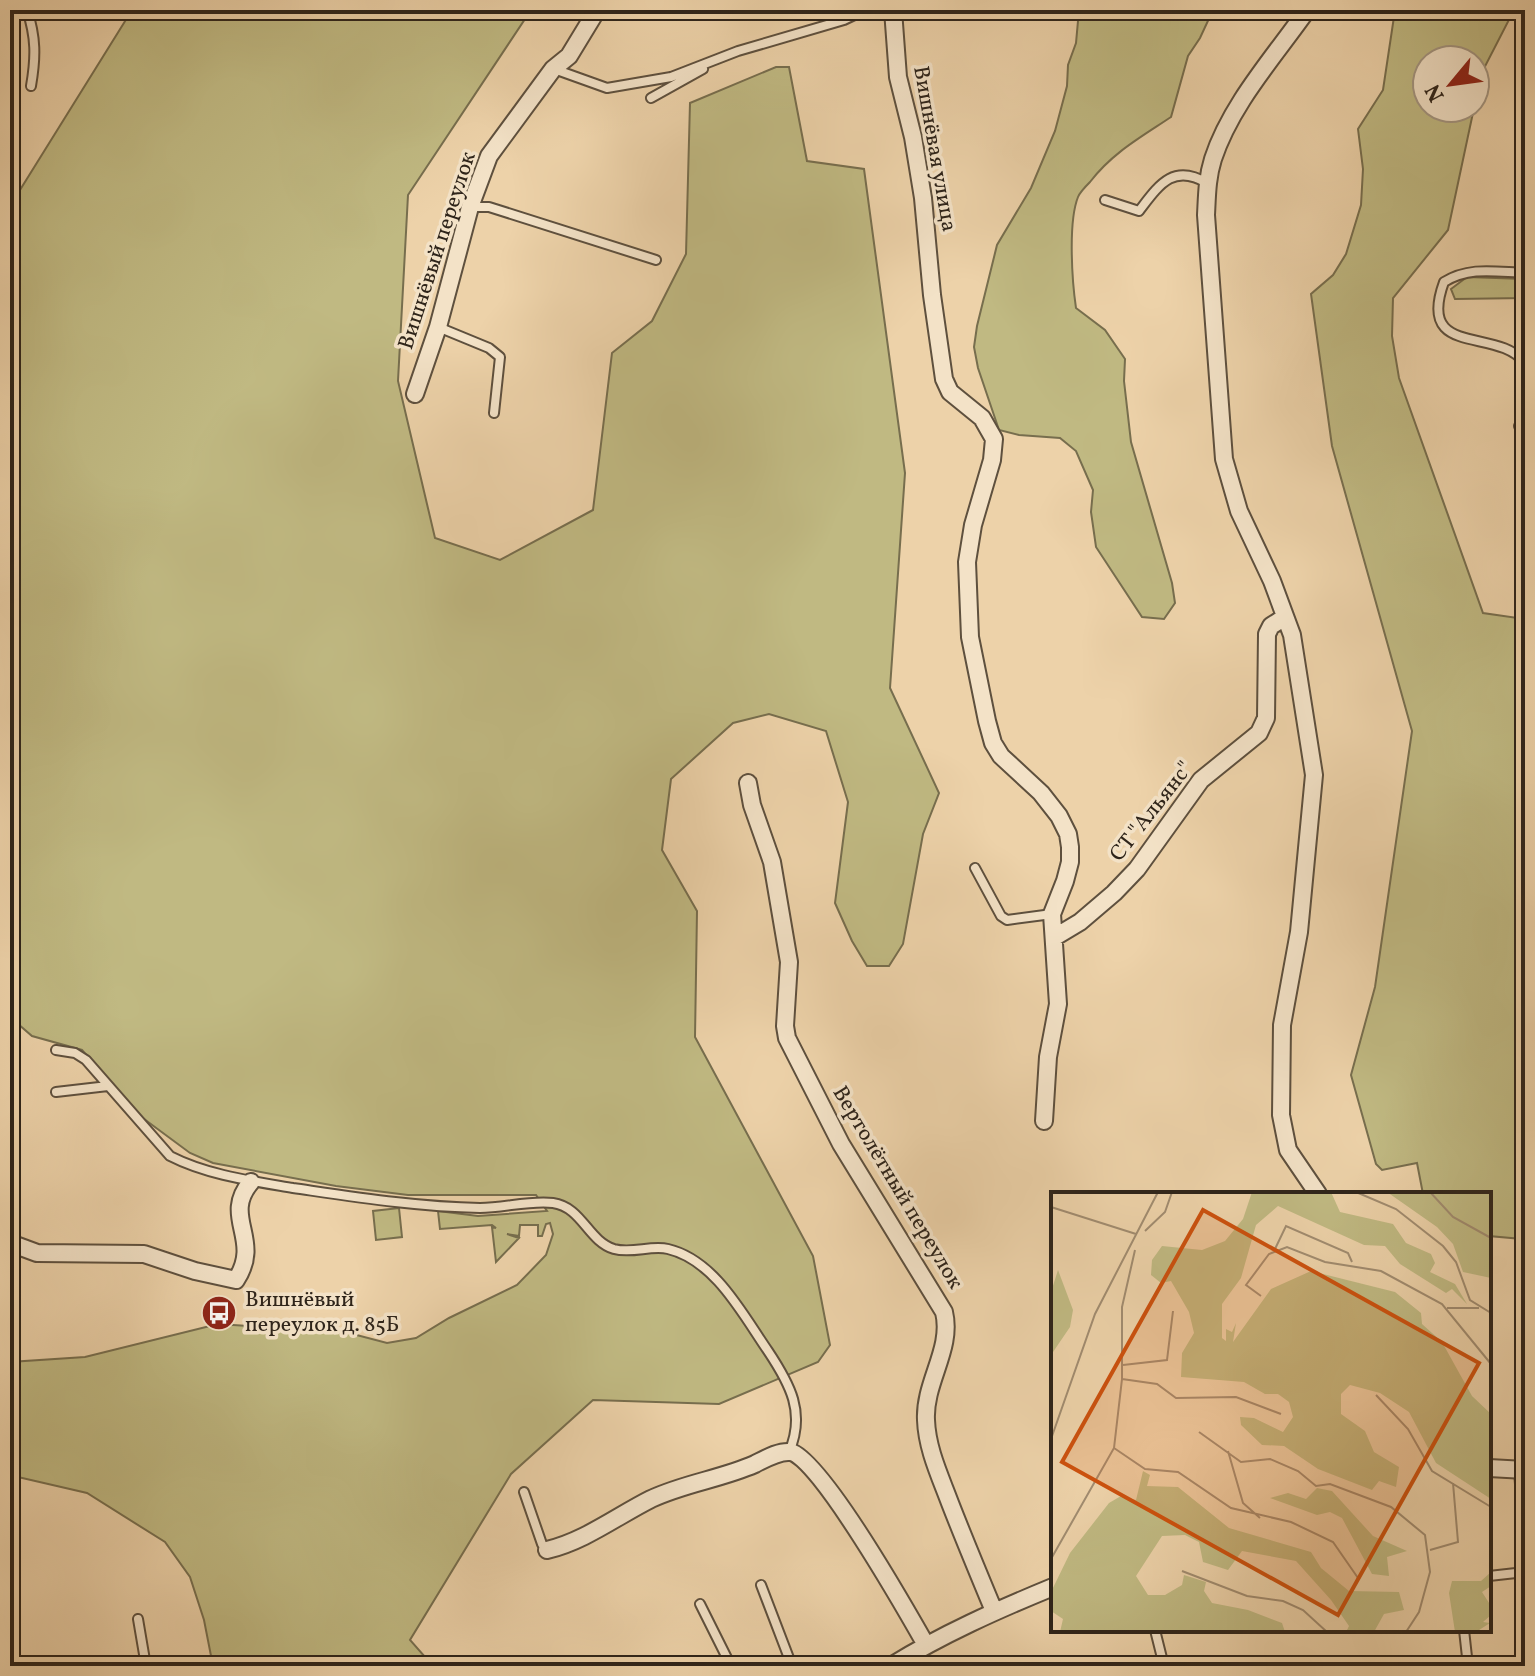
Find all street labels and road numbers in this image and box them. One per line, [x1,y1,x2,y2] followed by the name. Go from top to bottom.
[904,64,964,234] street label: Вишнёвая улица
[391,148,485,354] street label: Вишнёвый переулок
[1103,755,1201,869] street label: СТ "Альянс"
[824,1081,970,1296] street label: Вертолётный переулок

